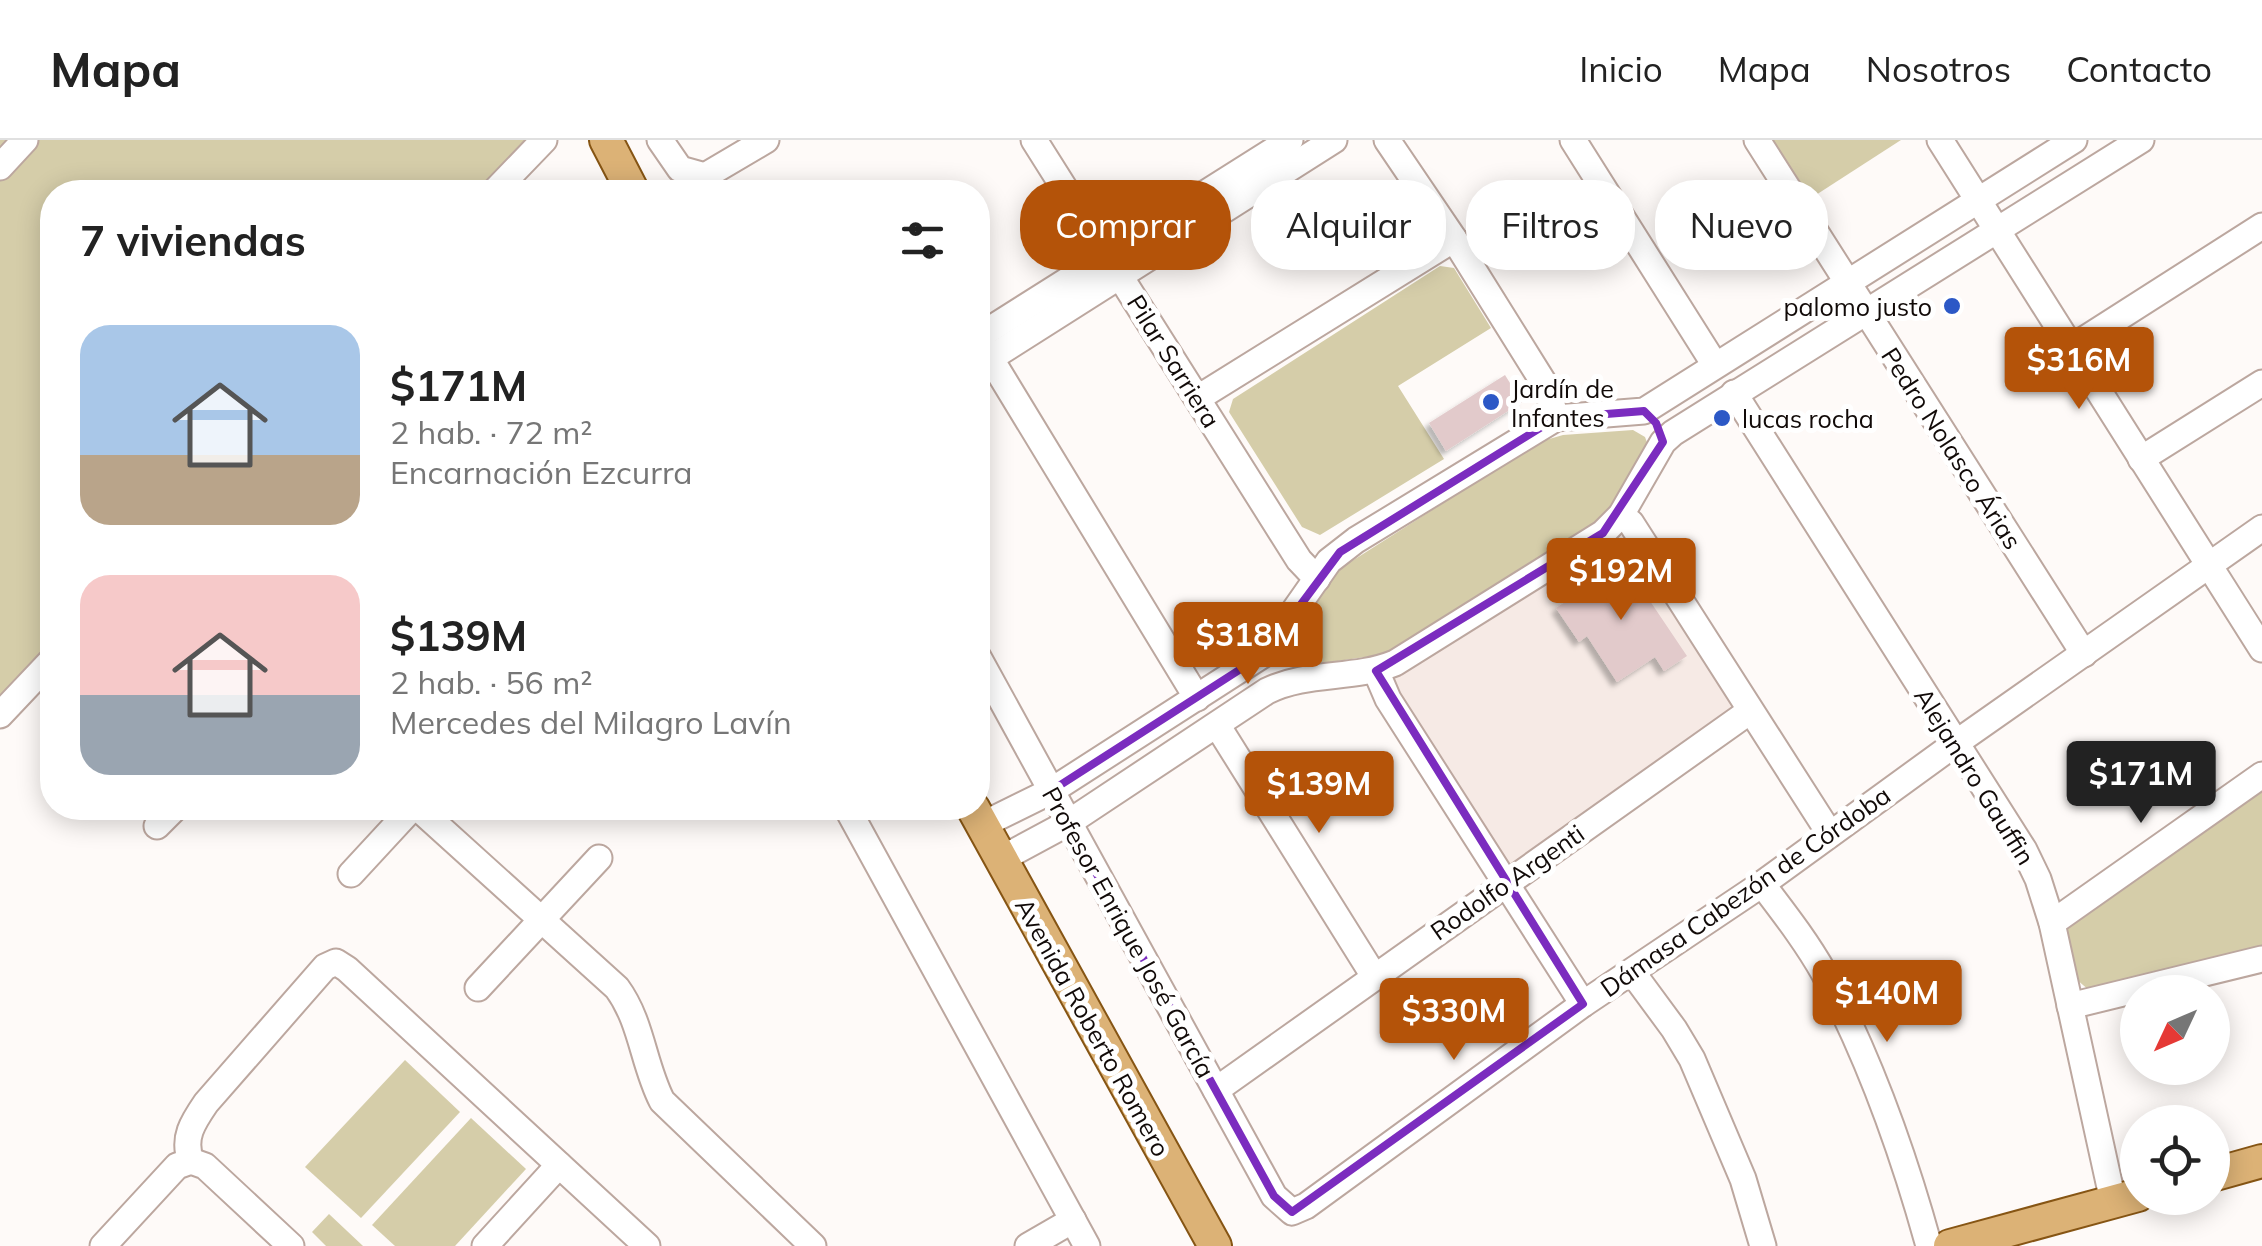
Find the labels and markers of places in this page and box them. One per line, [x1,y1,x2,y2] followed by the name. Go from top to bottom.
[1783,291,1932,322] place label: palomo justo
[1941,295,1963,317] marker: palomo justo
[2009,327,2149,412] pin: $316M
[1511,373,1614,433] place label: Jardín de Infantes
[1480,391,1502,413] marker: Jardín de Infantes
[1742,403,1874,434] place label: lucas rocha
[1711,407,1733,429] marker: lucas rocha
[1551,538,1691,623] pin: $192M
[1178,602,1318,687] pin: $318M
[2071,741,2211,826] pin: $171M
[1249,751,1389,836] pin: $139M
[1817,960,1957,1045] pin: $140M
[1384,978,1524,1063] pin: $330M

